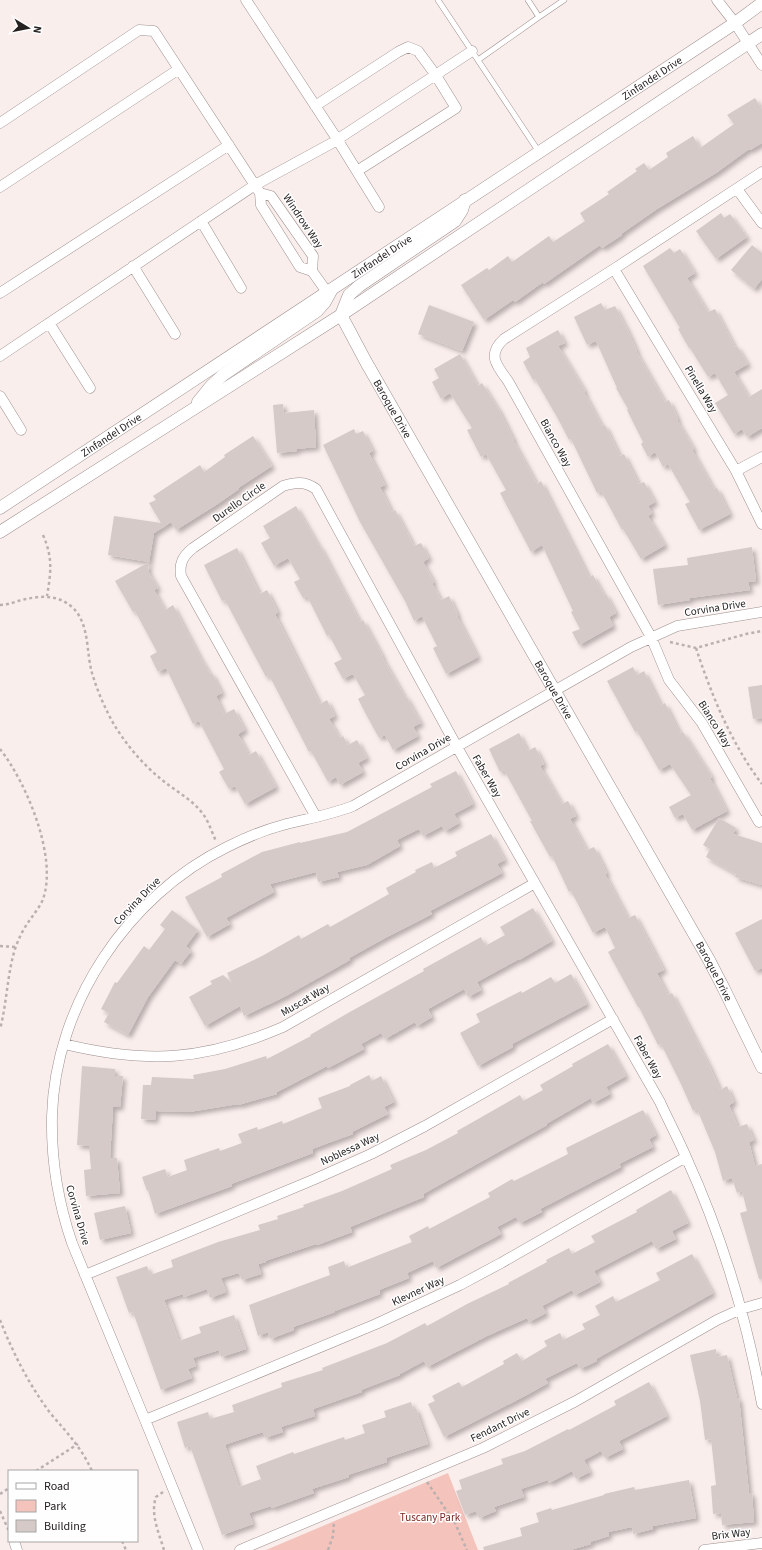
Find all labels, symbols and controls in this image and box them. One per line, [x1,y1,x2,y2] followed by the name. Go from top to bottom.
[8,8,48,48] north arrow
[29,25,45,35] text: N
[619,52,686,103] street label: Zinfandel Drive
[279,191,327,251] street label: Windrow Way
[348,231,415,282] street label: Zinfandel Drive
[681,362,721,416] street label: Pinella Way
[370,377,416,441] street label: Baroque Drive
[78,409,145,460] street label: Zinfandel Drive
[537,416,575,470] street label: Bianco Way
[209,478,269,526] street label: Durello Circle
[683,596,747,620] street label: Corvina Drive
[531,658,577,722] street label: Baroque Drive
[695,698,735,750] street label: Bianco Way
[392,730,454,774] street label: Corvina Drive
[469,752,505,800] street label: Faber Way
[110,873,164,928] street label: Corvina Drive
[692,939,736,1004] street label: Baroque Drive
[278,980,332,1020] street label: Muscat Way
[630,1033,666,1081] street label: Faber Way
[318,1129,382,1169] street label: Noblessa Way
[62,1183,94,1247] street label: Corvina Drive
[389,1272,447,1310] street label: Klevner Way
[468,1404,533,1446] street label: Fendant Drive
[8,1470,138,1542] legend
[44,1478,70,1495] text: Road
[44,1498,66,1515] text: Park
[400,1510,461,1525] park label: Tuscany Park
[44,1518,86,1535] text: Building
[711,1524,751,1544] street label: Brix Way

